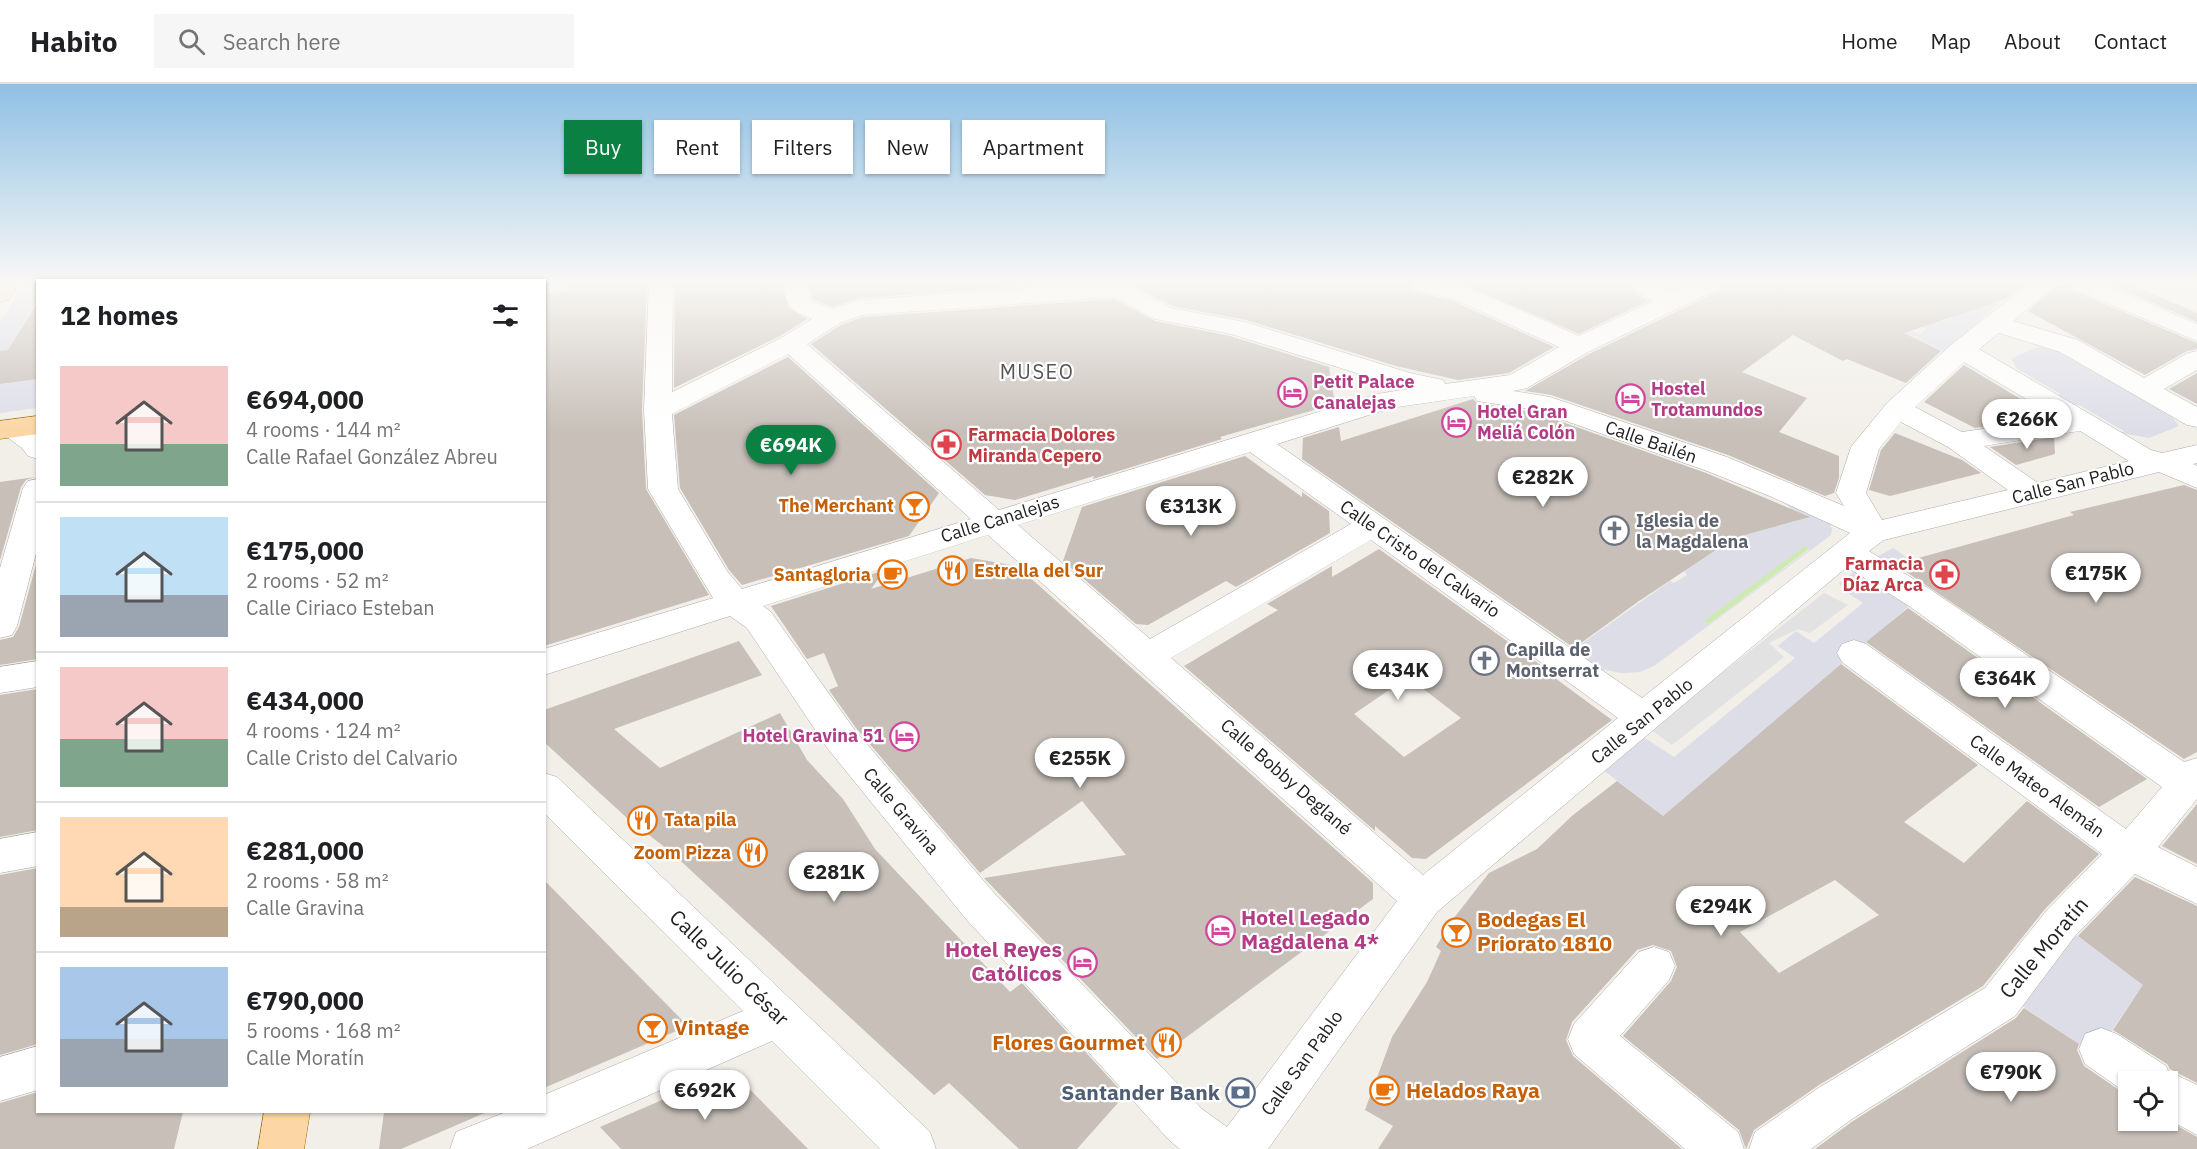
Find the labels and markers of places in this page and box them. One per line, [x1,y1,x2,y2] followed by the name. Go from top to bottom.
[1313,370,1415,414] place label: Petit Palace Canalejas
[1276,376,1308,408] hotel icon: Petit Palace Canalejas
[1651,377,1763,421] place label: Hostel Trotamundos
[1614,383,1646,415] hotel icon: Hostel Trotamundos
[1985,399,2069,450] pin: €266K
[1477,400,1575,444] place label: Hotel Gran Meliá Colón
[1440,406,1472,438] hotel icon: Hotel Gran Meliá Colón
[968,423,1115,467] place label: Farmacia Dolores Miranda Cepero
[749,425,833,476] pin: €694K
[931,429,963,461] pharmacy icon: Farmacia Dolores Miranda Cepero
[1501,457,1585,508] pin: €282K
[1149,486,1233,537] pin: €313K
[899,490,931,522] bar icon: The Merchant
[778,494,894,517] place label: The Merchant
[1636,509,1748,553] place label: Iglesia de la Magdalena
[1599,515,1631,547] church icon: Iglesia de la Magdalena
[1842,552,1923,596] place label: Farmacia Díaz Arca
[2054,553,2138,604] pin: €175K
[937,555,969,587] restaurant icon: Estrella del Sur
[1928,558,1960,590] pharmacy icon: Farmacia Díaz Arca
[876,559,908,591] cafe icon: Santagloria
[974,559,1103,582] place label: Estrella del Sur
[773,563,871,586] place label: Santagloria
[1506,638,1599,682] place label: Capilla de Montserrat
[1469,644,1501,676] church icon: Capilla de Montserrat
[1356,650,1440,701] pin: €434K
[1963,658,2047,709] pin: €364K
[889,720,921,752] hotel icon: Hotel Gravina 51
[743,724,884,747] place label: Hotel Gravina 51
[1038,738,1122,789] pin: €255K
[627,804,659,836] restaurant icon: Tata pila
[664,808,737,831] place label: Tata pila
[736,837,768,869] restaurant icon: Zoom Pizza
[634,841,731,864] place label: Zoom Pizza
[792,852,876,903] pin: €281K
[1679,886,1763,937] pin: €294K
[1241,903,1379,955] place label: Hotel Legado Magdalena 4*
[1477,905,1612,957] place label: Bodegas El Priorato 1810
[1204,914,1236,946] hotel icon: Hotel Legado Magdalena 4*
[1440,916,1472,948] bar icon: Bodegas El Priorato 1810
[945,935,1062,987] place label: Hotel Reyes Católicos
[1067,946,1099,978] hotel icon: Hotel Reyes Católicos
[637,1012,669,1044] bar icon: Vintage
[674,1013,750,1041] place label: Vintage
[1150,1027,1182,1059] restaurant icon: Flores Gourmet
[992,1028,1145,1056] place label: Flores Gourmet
[1969,1052,2053,1103] pin: €790K
[663,1070,747,1121] pin: €692K
[1369,1075,1401,1107] cafe icon: Helados Raya
[1406,1076,1540,1104] place label: Helados Raya
[1225,1077,1257,1109] bank icon: Santander Bank
[1061,1078,1221,1106] place label: Santander Bank

